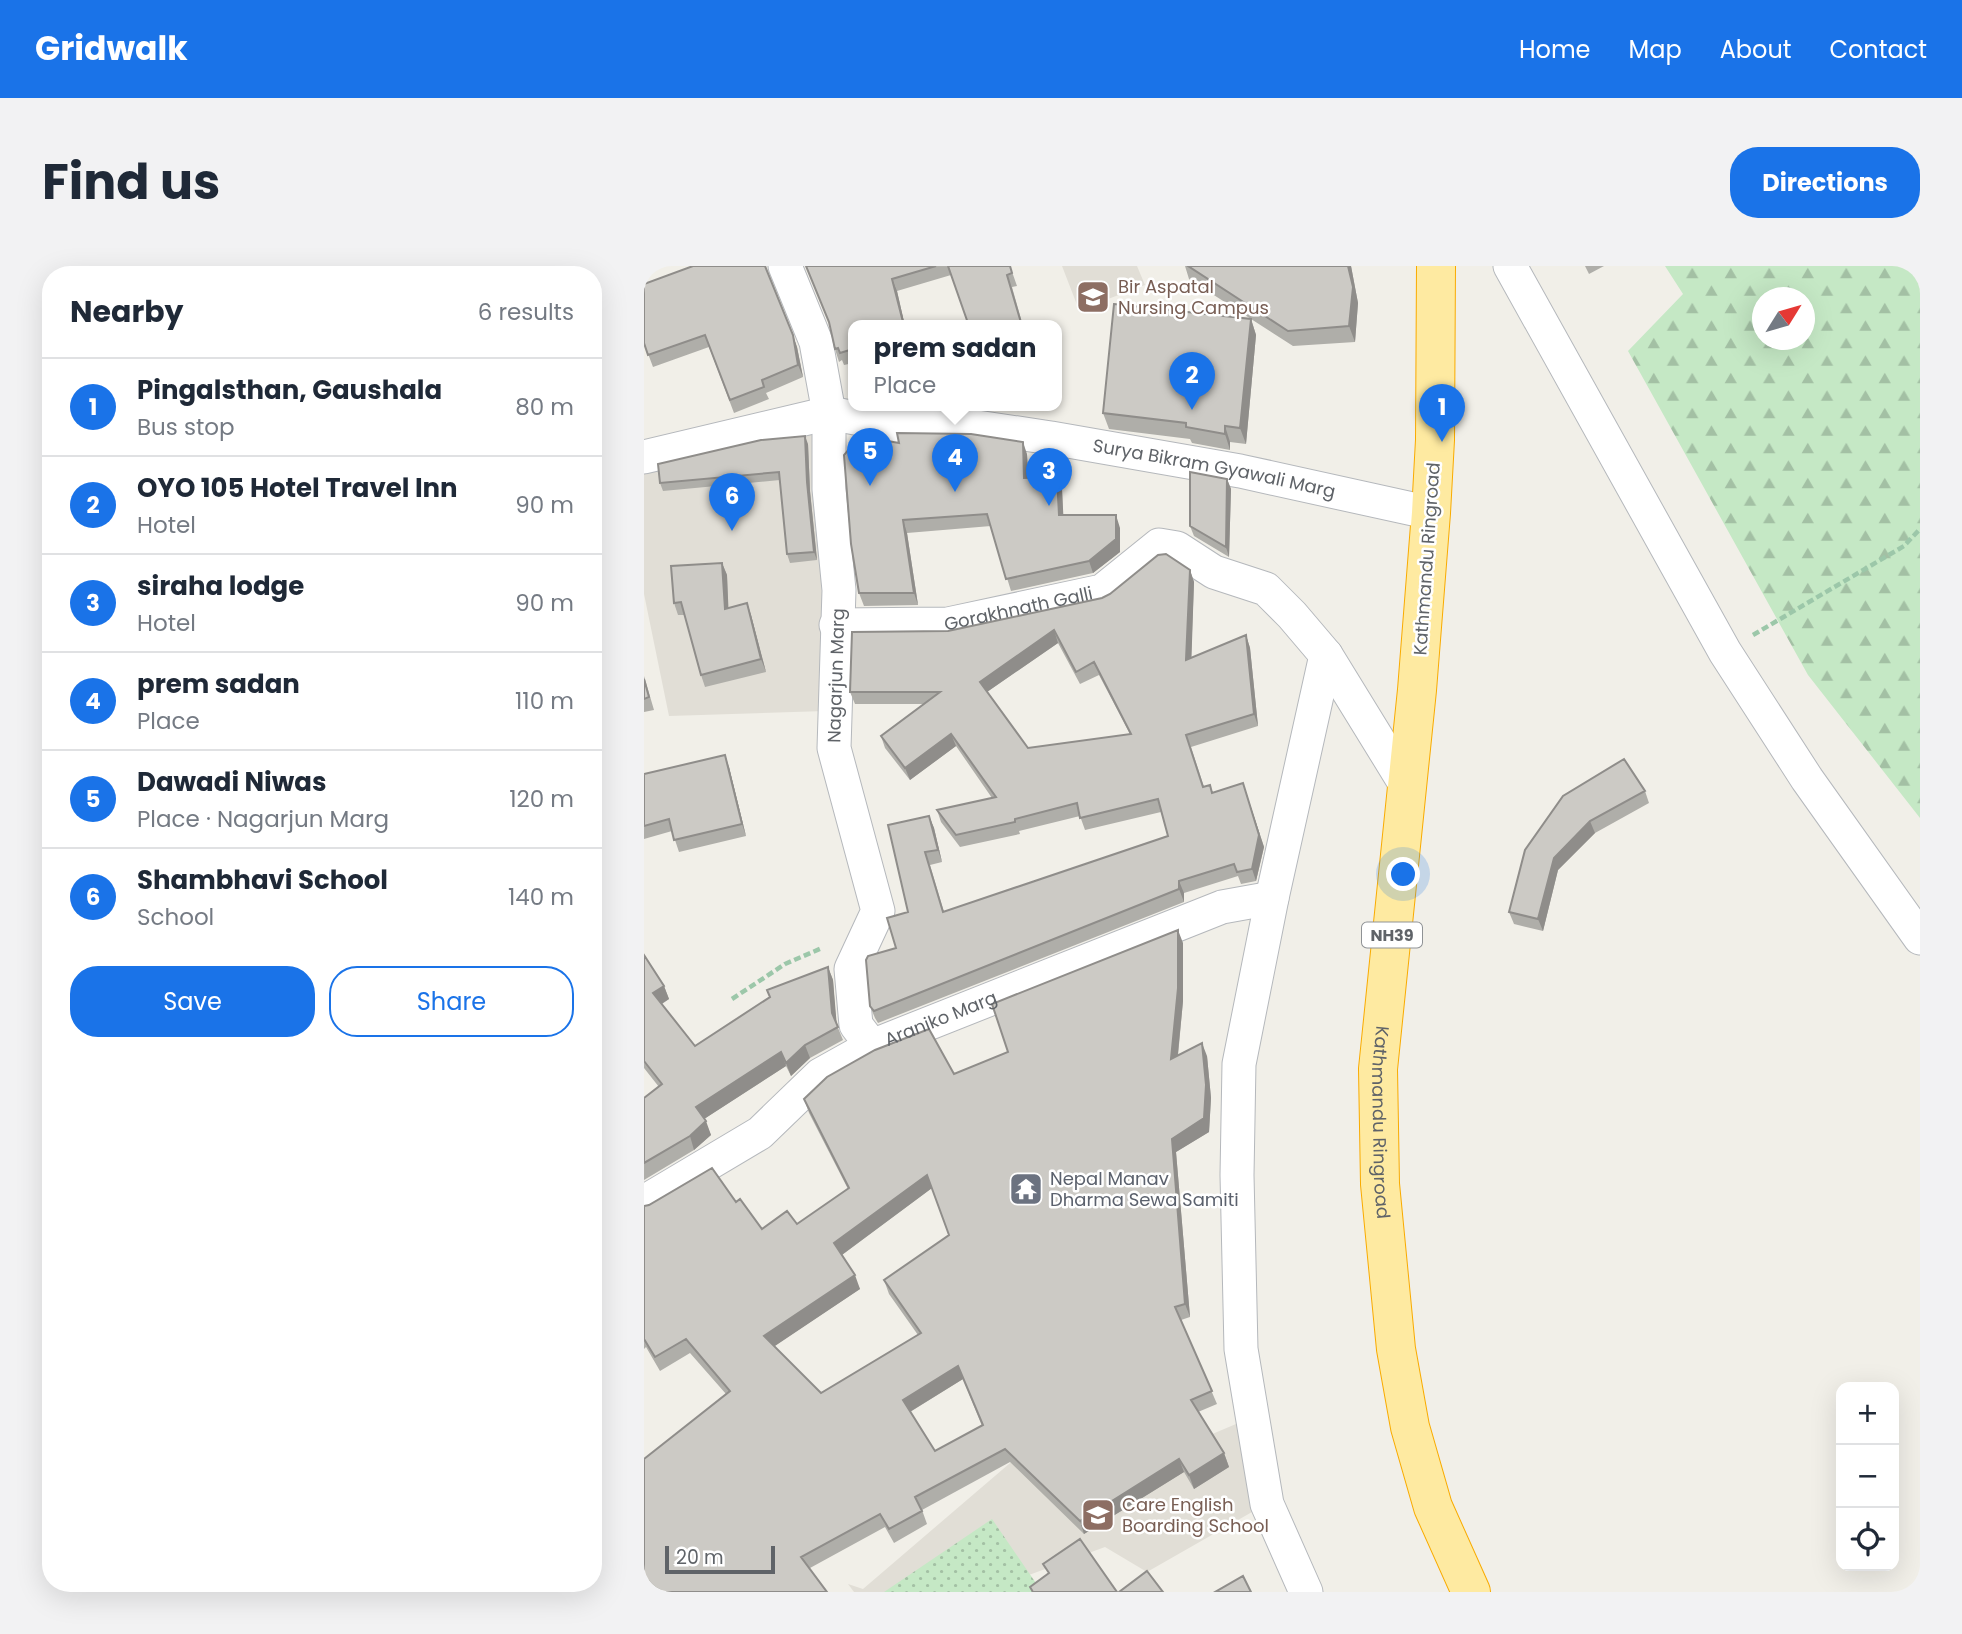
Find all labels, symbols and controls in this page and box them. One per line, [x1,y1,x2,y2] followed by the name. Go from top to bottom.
[35,25,188,72] text: Gridwalk
[1519,33,1591,66] text: Home
[1629,33,1682,66] text: Map
[1720,33,1791,66] text: About
[1829,33,1927,66] text: Contact
[1730,147,1920,218] button: Directions
[42,148,220,216] text: Find us
[1118,274,1269,320] place label: Bir Aspatal Nursing Campus
[1074,278,1112,316] school or university icon: Bir Aspatal Nursing Campus
[1752,287,1815,350] north arrow
[70,290,184,333] text: Nearby
[478,296,574,328] text: 6 results
[848,320,1062,411] popup
[874,330,1036,366] text: prem sadan
[1169,352,1215,410] pin: 2
[874,369,936,401] text: Place
[137,372,442,408] text: Pingalsthan, Gaushala
[1419,384,1465,442] pin: 1
[89,391,97,423] text: 1
[515,391,574,423] text: 80 m
[137,411,235,443] text: Bus stop
[847,428,893,486] pin: 5
[1091,433,1338,504] street label: Surya Bikram Gyawali Marg
[932,434,978,492] pin: 4
[1026,448,1072,506] pin: 3
[1407,462,1446,656] street label: Kathmandu Ringroad
[137,470,458,506] text: OYO 105 Hotel Travel Inn
[709,473,755,531] pin: 6
[86,489,100,521] text: 2
[515,489,574,521] text: 90 m
[137,509,196,541] text: Hotel
[137,568,304,604] text: siraha lodge
[942,580,1095,637] street label: Gorakhnath Galli
[86,587,100,619] text: 3
[515,587,574,619] text: 90 m
[137,607,196,639] text: Hotel
[821,608,850,743] street label: Nagarjun Marg
[137,666,300,702] text: prem sadan
[85,685,101,717] text: 4
[515,685,574,717] text: 110 m
[137,705,200,737] text: Place
[137,764,326,800] text: Dawadi Niwas
[86,783,100,815] text: 5
[509,783,574,815] text: 120 m
[137,803,389,835] text: Place · Nagarjun Marg
[1386,857,1420,891] your location
[137,862,388,898] text: Shambhavi School
[86,881,100,913] text: 6
[508,881,574,913] text: 140 m
[137,901,214,933] text: School
[1362,922,1422,948] road number: NH39
[70,966,315,1037] button: Save
[329,966,574,1037] button: Share
[881,985,1001,1052] street label: Araniko Marg
[1366,1025,1396,1220] street label: Kathmandu Ringroad
[1050,1166,1239,1212] place label: Nepal Manav Dharma Sewa Samiti
[1007,1170,1045,1208] temple icon: Nepal Manav Dharma Sewa Samiti
[1836,1382,1899,1571] map controls
[1836,1382,1899,1445] button: +
[1836,1445,1899,1508] button: −
[1122,1492,1269,1538] place label: Care English Boarding School
[1079,1496,1117,1534] school or university icon: Care English Boarding School
[1836,1508,1899,1571] button: locate
[665,1543,775,1575] scale bar
[676,1544,724,1571] text: 20 m

